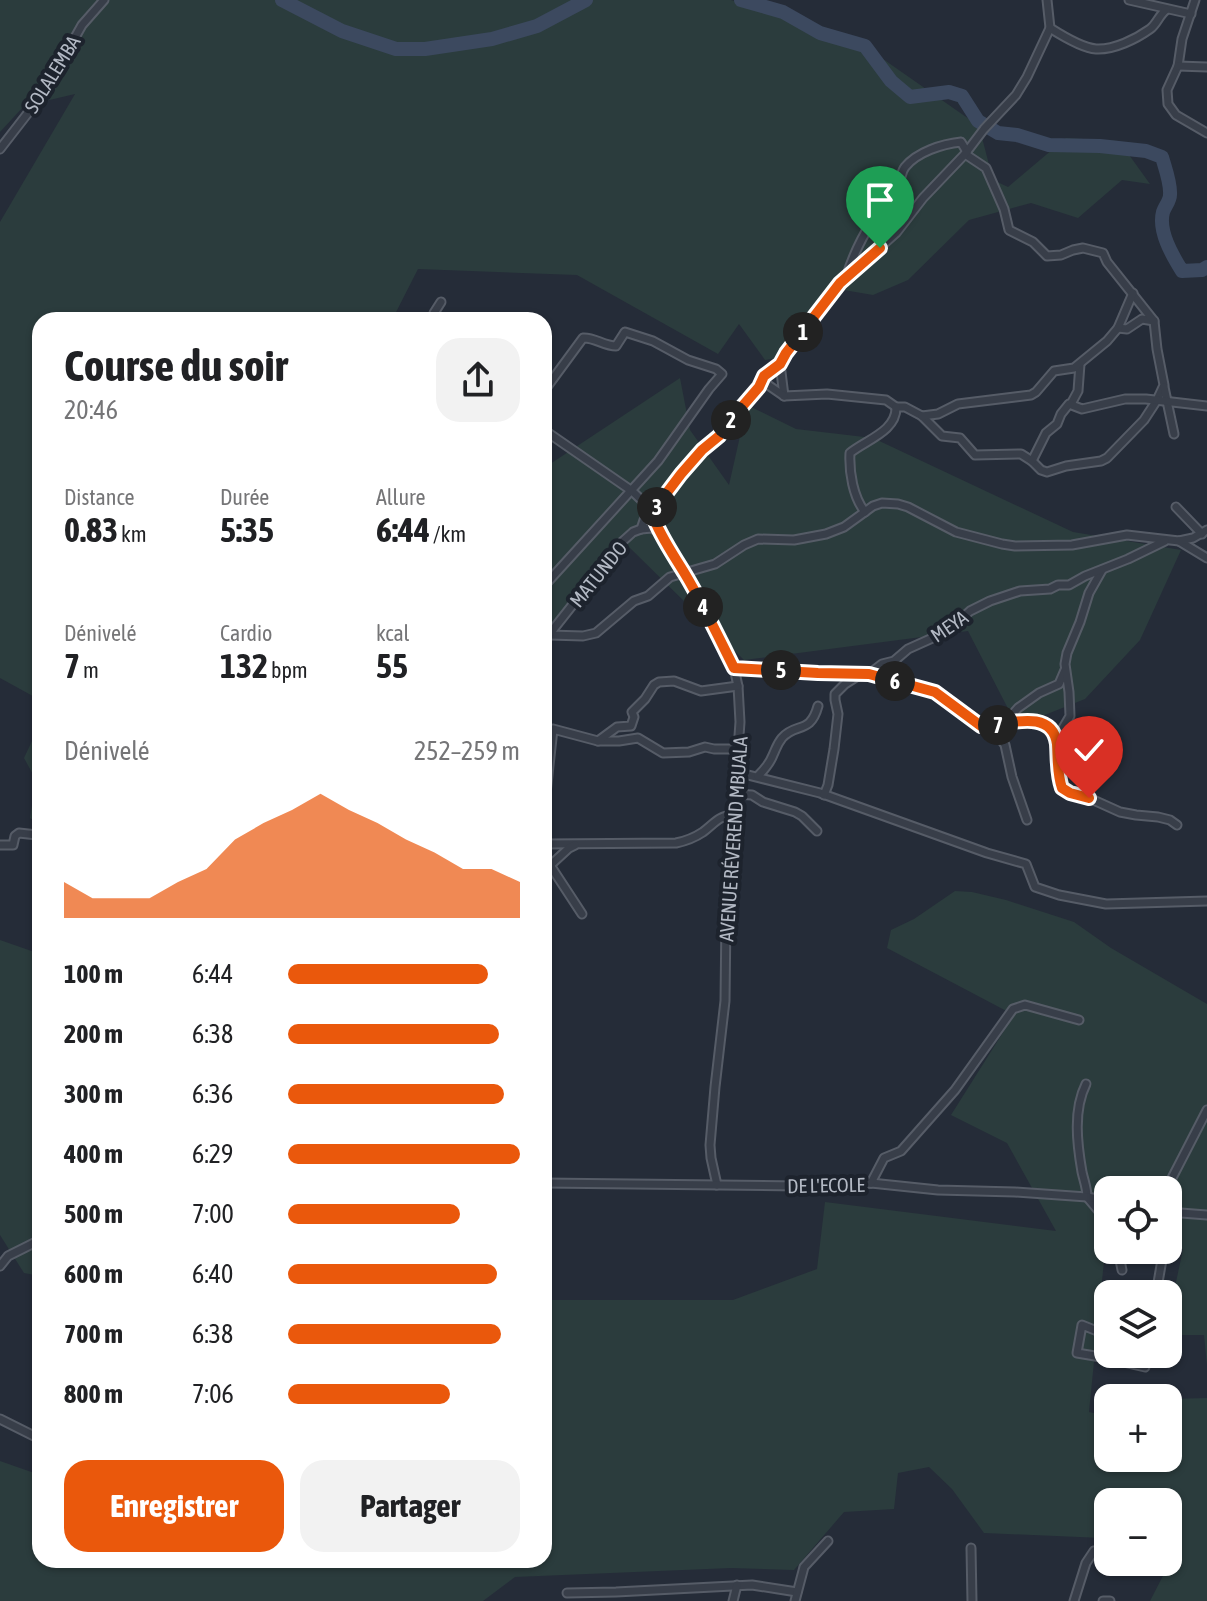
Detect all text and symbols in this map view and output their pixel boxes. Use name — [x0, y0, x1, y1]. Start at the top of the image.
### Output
street label: SOLALEMBA — [19, 31, 85, 117]
pin — [846, 166, 914, 248]
icon: arrive — [858, 178, 902, 222]
pin: 1 — [783, 312, 823, 352]
text: 1 — [798, 319, 808, 345]
button: share — [436, 338, 520, 422]
text: Course du soir — [64, 340, 288, 390]
text: 20:46 — [64, 395, 118, 425]
pin: 2 — [711, 400, 751, 440]
text: 2 — [726, 407, 736, 433]
text: Distance — [64, 484, 135, 510]
text: Durée — [220, 484, 269, 510]
text: Allure — [376, 484, 426, 510]
pin: 3 — [637, 487, 677, 527]
text: 3 — [652, 494, 662, 520]
text: 0.83 — [64, 510, 118, 549]
text: 5:35 — [220, 510, 274, 549]
text: 6:44 — [376, 510, 430, 549]
text: km — [118, 521, 147, 547]
text: /km — [430, 521, 466, 547]
street label: MATUNDO — [565, 537, 631, 611]
pin: 4 — [683, 587, 723, 627]
text: 4 — [698, 594, 708, 620]
street label: MEYA — [926, 605, 972, 647]
text: Dénivelé — [64, 620, 136, 646]
text: Cardio — [220, 620, 272, 646]
text: kcal — [376, 620, 409, 646]
text: 7 — [64, 646, 80, 685]
text: 132 — [220, 646, 268, 685]
text: 55 — [376, 646, 408, 685]
pin: 5 — [761, 650, 801, 690]
text: m — [80, 657, 99, 683]
text: bpm — [268, 657, 308, 683]
text: 5 — [776, 657, 786, 683]
pin: 6 — [875, 661, 915, 701]
text: 6 — [890, 668, 900, 694]
pin: 7 — [978, 705, 1018, 745]
text: 7 — [993, 712, 1003, 738]
pin — [1055, 716, 1123, 798]
icon: check — [1067, 728, 1111, 772]
street label: AVENUE RÉVEREND MBUALA — [714, 735, 752, 942]
text: Dénivelé — [64, 736, 150, 766]
text: 252–259 m — [414, 736, 520, 766]
text: 100 m — [64, 959, 123, 989]
text: 6:44 — [192, 959, 233, 989]
text: 200 m — [64, 1019, 123, 1049]
text: 6:38 — [192, 1019, 233, 1049]
text: 300 m — [64, 1079, 123, 1109]
text: 6:36 — [192, 1079, 233, 1109]
text: 400 m — [64, 1139, 123, 1169]
text: 6:29 — [192, 1139, 233, 1169]
street label: DE L'ECOLE — [787, 1173, 865, 1197]
map controls — [1094, 1176, 1182, 1576]
button: locate — [1094, 1176, 1182, 1264]
text: 500 m — [64, 1199, 123, 1229]
text: 7:00 — [192, 1199, 234, 1229]
text: 600 m — [64, 1259, 123, 1289]
text: 6:40 — [192, 1259, 233, 1289]
button: layers — [1094, 1280, 1182, 1368]
text: 700 m — [64, 1319, 123, 1349]
text: 6:38 — [192, 1319, 233, 1349]
text: 800 m — [64, 1379, 123, 1409]
text: 7:06 — [192, 1379, 234, 1409]
button: + — [1094, 1384, 1182, 1472]
button: Enregistrer — [64, 1460, 284, 1552]
button: Partager — [300, 1460, 520, 1552]
button: − — [1094, 1488, 1182, 1576]

